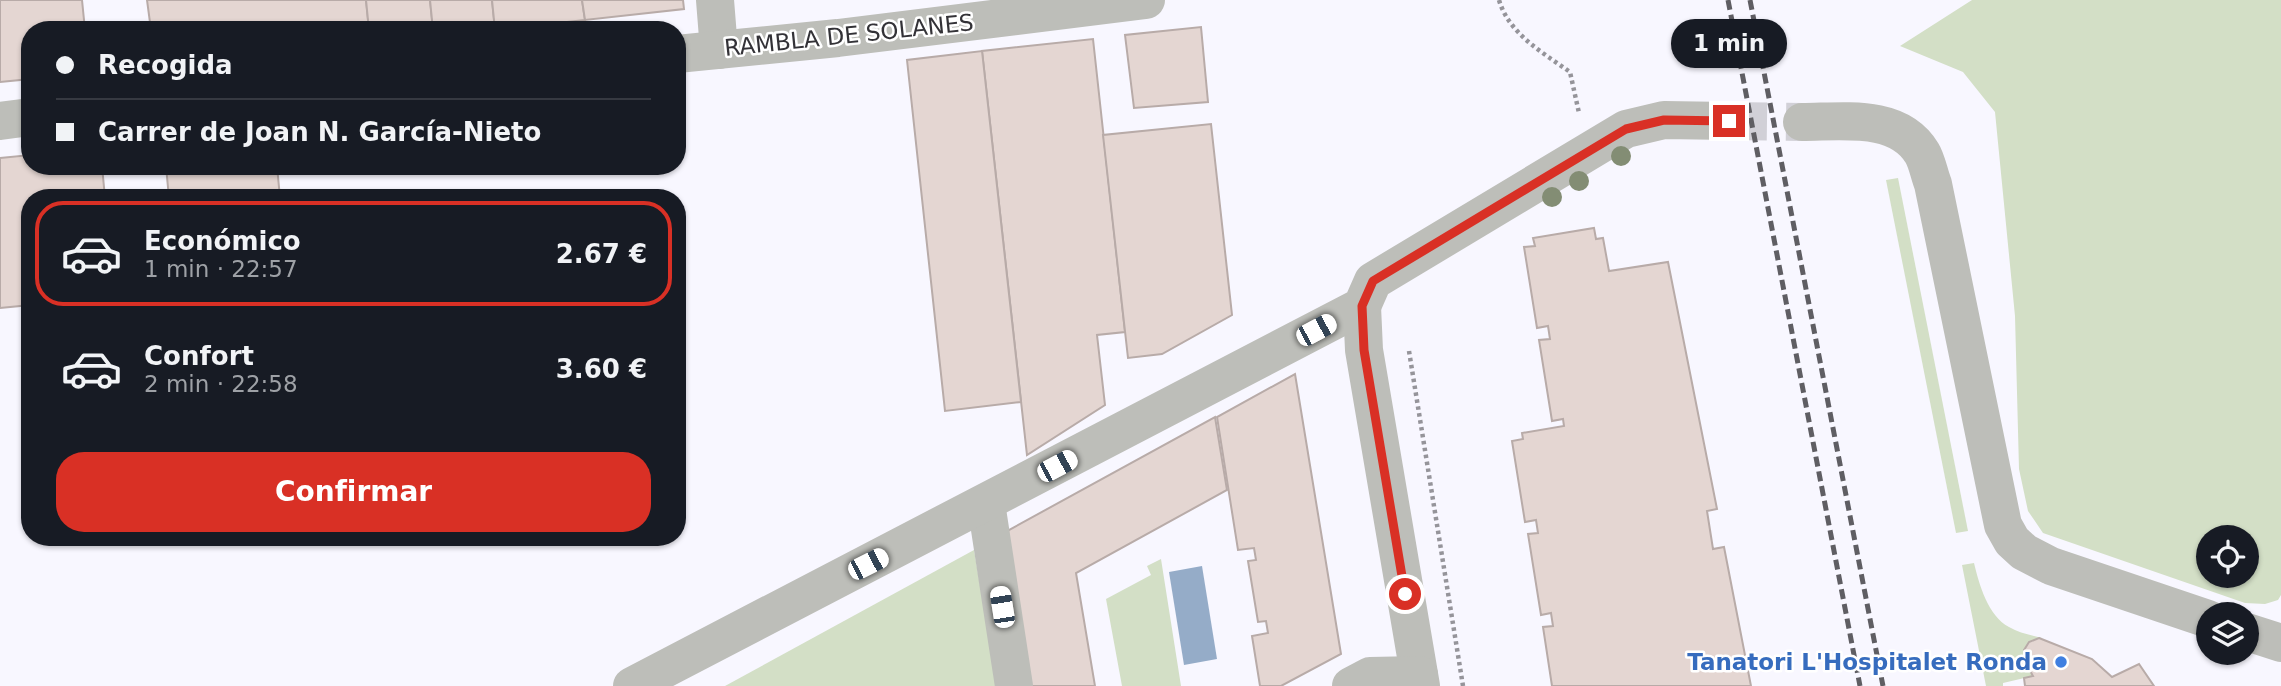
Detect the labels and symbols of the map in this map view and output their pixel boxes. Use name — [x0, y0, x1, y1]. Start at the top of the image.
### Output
street label: RAMBLA DE SOLANES — [723, 9, 975, 61]
callout: 1 min — [1671, 19, 1787, 68]
route end — [1713, 105, 1745, 137]
car — [1293, 311, 1340, 349]
car — [1034, 447, 1081, 485]
car — [845, 545, 892, 583]
route start — [1389, 578, 1421, 610]
car — [989, 585, 1016, 629]
place label: Tanatori L'Hospitalet Ronda — [1687, 649, 2047, 675]
marker: Tanatori L'Hospitalet Ronda — [2053, 654, 2069, 670]

